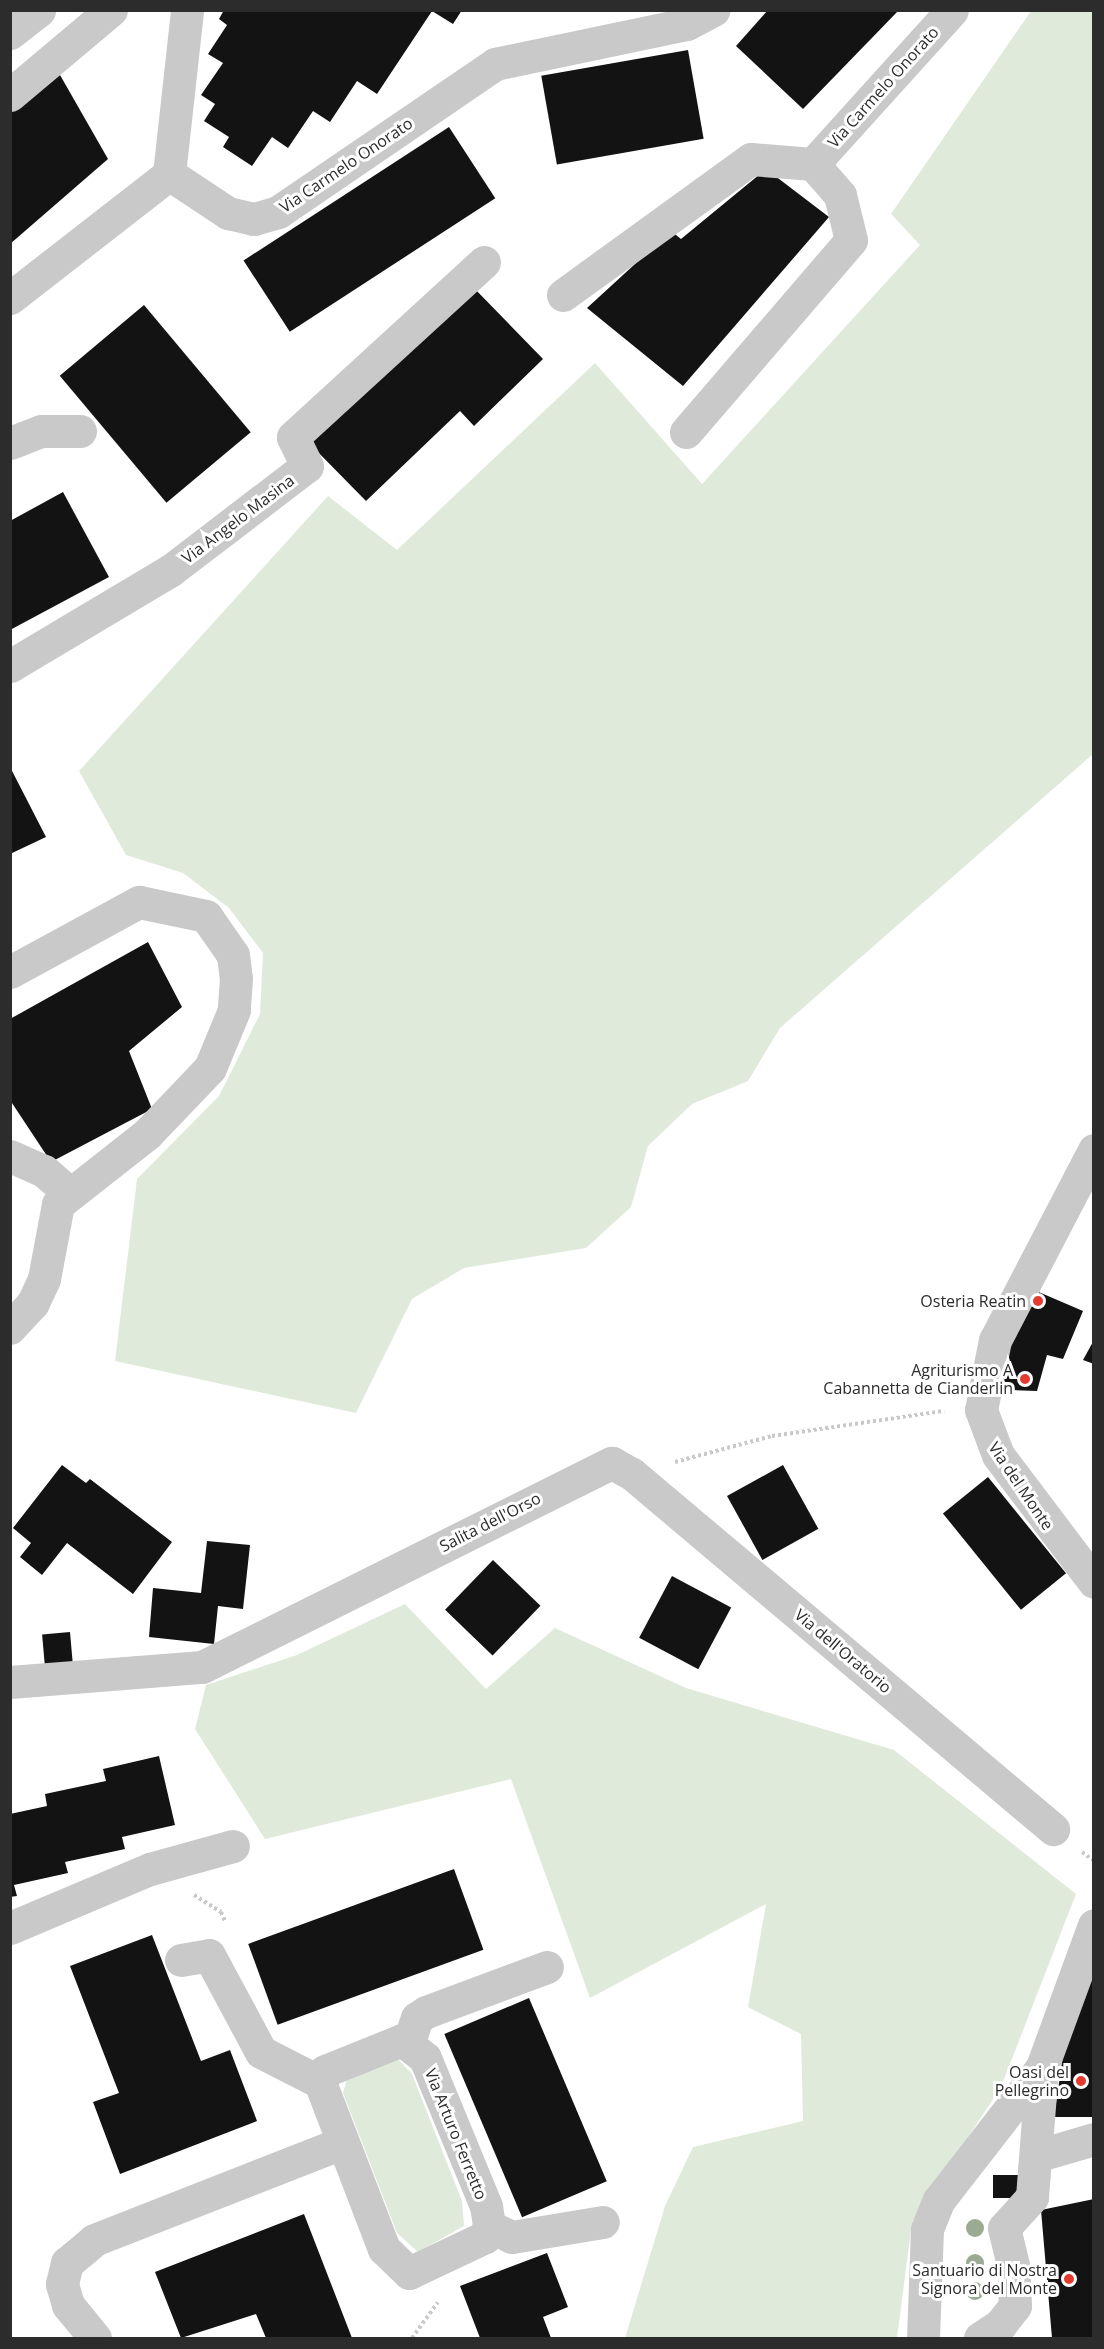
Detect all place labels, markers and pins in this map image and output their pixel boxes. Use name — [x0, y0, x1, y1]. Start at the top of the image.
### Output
place label: Osteria Reatin — [920, 1291, 1026, 1311]
marker: Osteria Reatin — [1031, 1294, 1045, 1308]
place label: Agriturismo A Cabannetta de Cianderlin — [823, 1360, 1013, 1398]
marker: Agriturismo A Cabannetta de Cianderlin — [1018, 1372, 1032, 1386]
place label: Oasi del Pellegrino — [995, 2062, 1069, 2100]
marker: Oasi del Pellegrino — [1074, 2074, 1088, 2088]
place label: Santuario di Nostra Signora del Monte — [912, 2260, 1057, 2298]
marker: Santuario di Nostra Signora del Monte — [1062, 2272, 1076, 2286]

